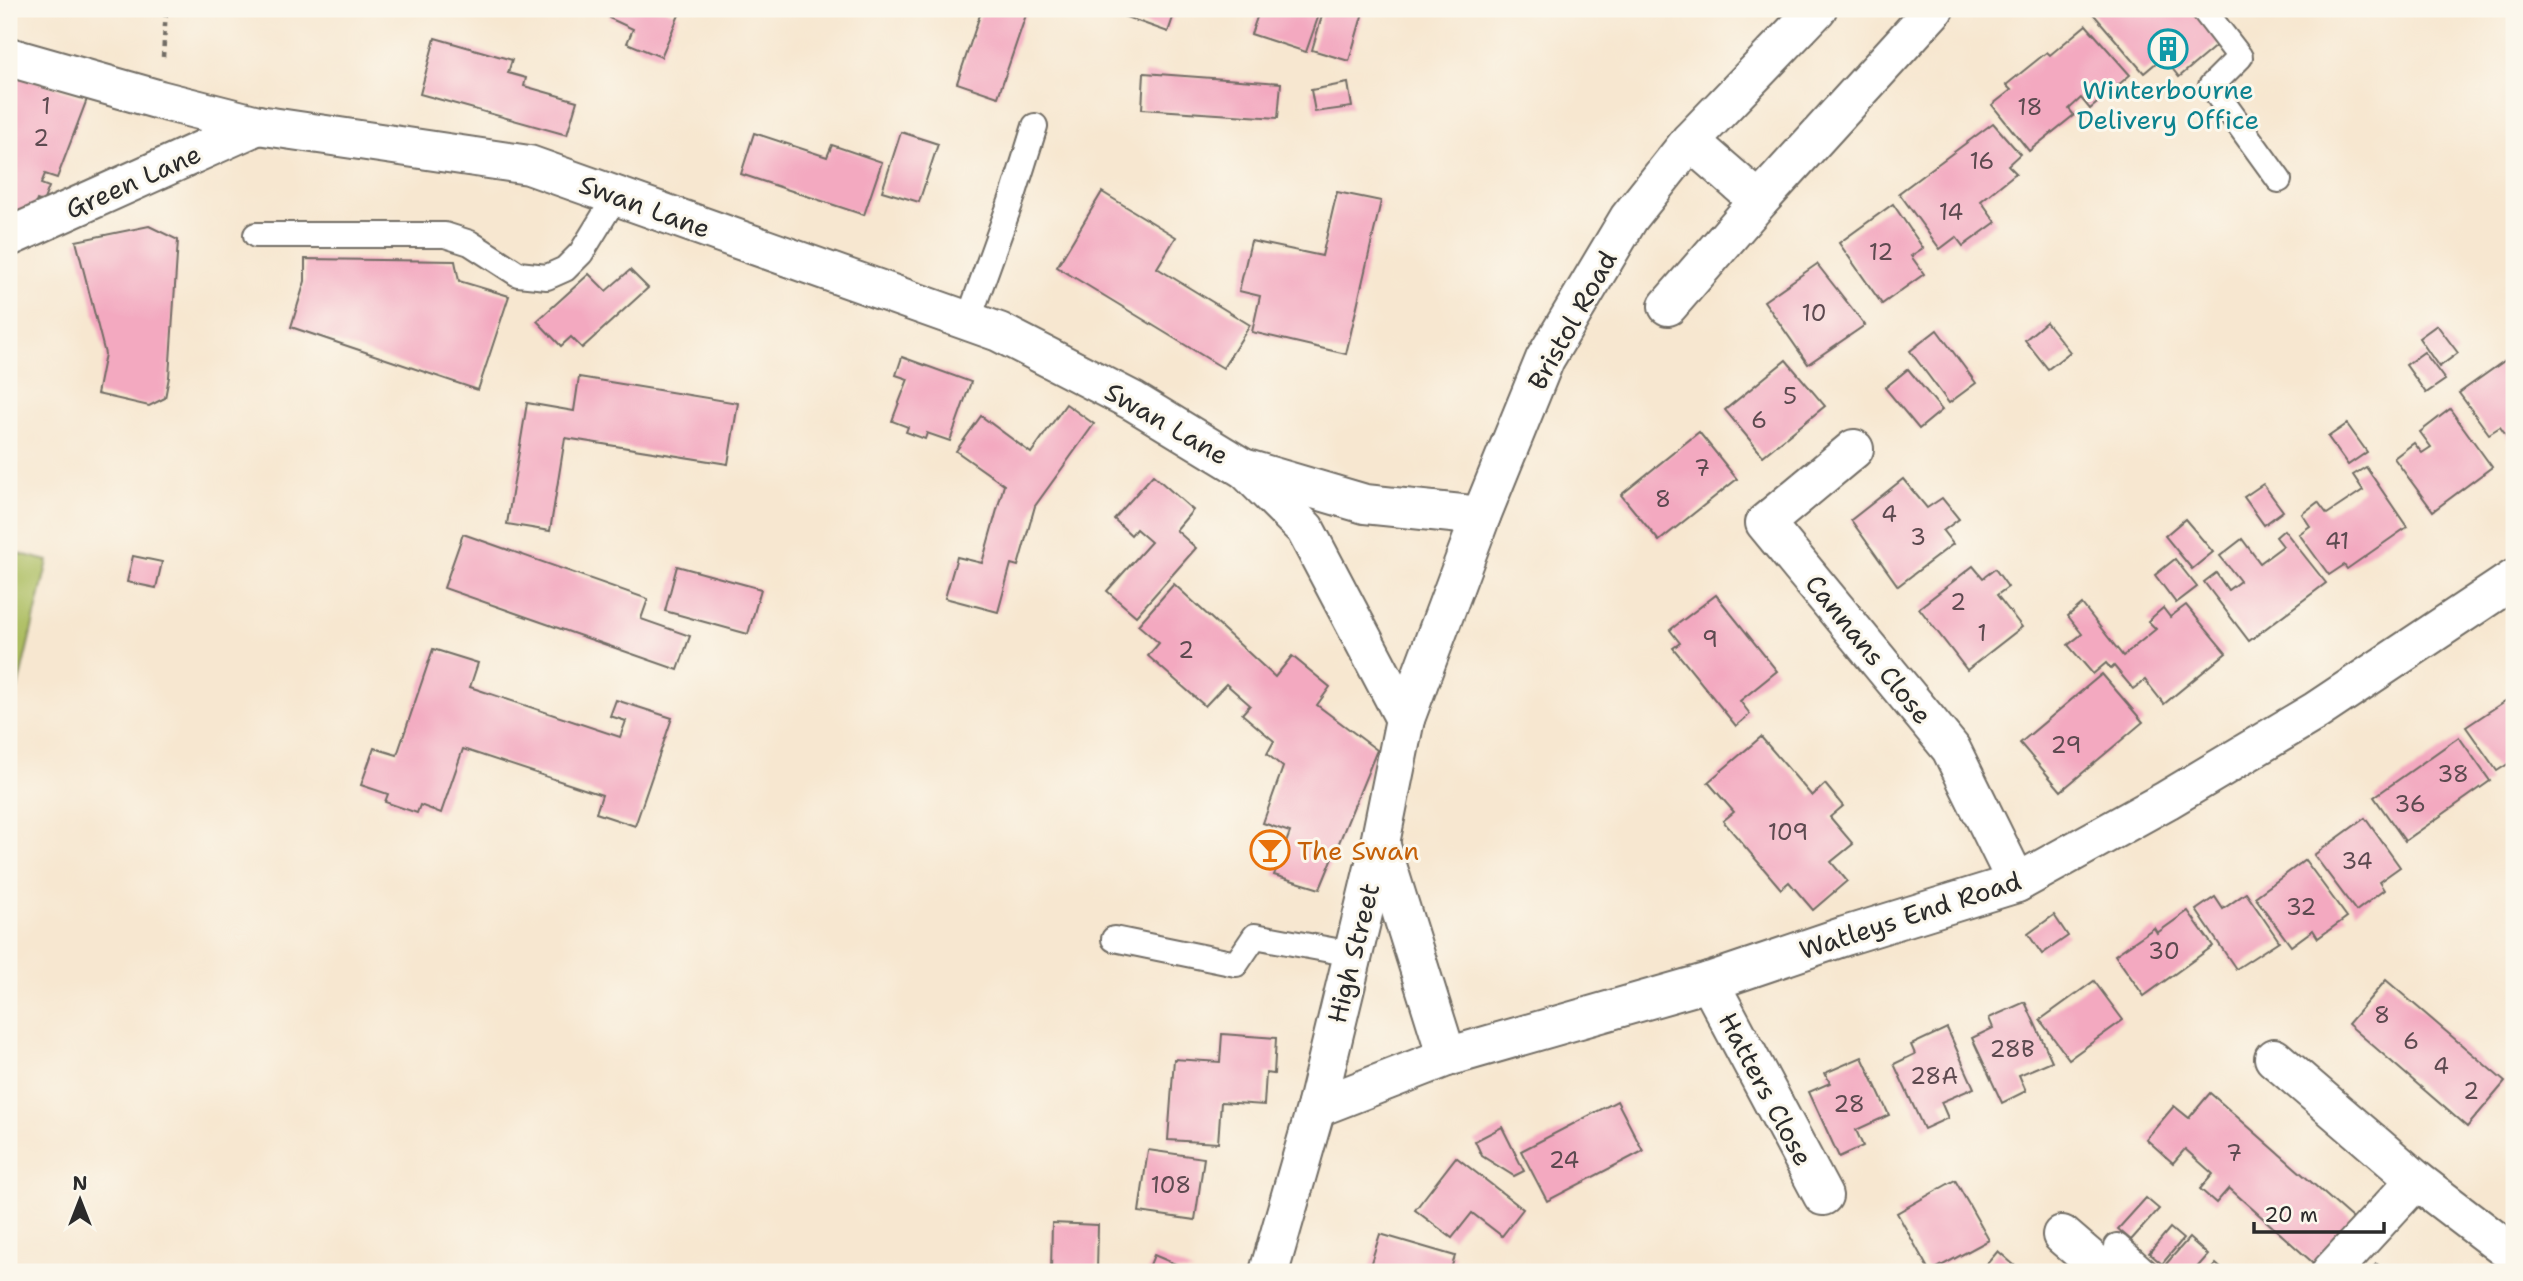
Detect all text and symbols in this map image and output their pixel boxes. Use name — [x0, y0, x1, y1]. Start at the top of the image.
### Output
building icon: Winterbourne Delivery Office — [2147, 28, 2189, 70]
place label: Winterbourne Delivery Office — [2077, 72, 2259, 137]
house number: 1 — [41, 91, 51, 121]
house number: 18 — [2017, 92, 2043, 122]
house number: 2 — [33, 123, 49, 153]
street label: Green Lane — [60, 136, 206, 226]
house number: 16 — [1970, 146, 1994, 176]
street label: Swan Lane — [575, 166, 715, 246]
house number: 14 — [1939, 197, 1963, 227]
house number: 12 — [1869, 237, 1893, 267]
street label: Bristol Road — [1519, 244, 1625, 396]
house number: 10 — [1801, 298, 1827, 328]
street label: Swan Lane — [1099, 374, 1235, 472]
house number: 5 — [1783, 381, 1797, 411]
house number: 6 — [1751, 405, 1767, 435]
house number: 7 — [1694, 453, 1710, 483]
house number: 8 — [1655, 484, 1671, 514]
house number: 4 — [1881, 499, 1897, 529]
house number: 3 — [1910, 522, 1926, 552]
house number: 41 — [2325, 526, 2349, 556]
street label: Cannans Close — [1798, 567, 1940, 731]
house number: 2 — [1950, 587, 1966, 617]
house number: 1 — [1977, 618, 1987, 648]
house number: 9 — [1702, 624, 1718, 654]
house number: 2 — [1178, 635, 1194, 665]
house number: 29 — [2051, 730, 2081, 760]
house number: 38 — [2437, 759, 2469, 789]
house number: 36 — [2394, 789, 2426, 819]
house number: 109 — [1768, 817, 1808, 847]
bar icon: The Swan — [1249, 829, 1291, 871]
place label: The Swan — [1297, 833, 1419, 868]
house number: 34 — [2341, 846, 2373, 876]
street label: Watleys End Road — [1795, 863, 2025, 967]
street label: High Street — [1319, 879, 1387, 1027]
house number: 32 — [2286, 892, 2316, 922]
house number: 30 — [2148, 936, 2180, 966]
house number: 8 — [2374, 1000, 2390, 1030]
street label: Hatters Close — [1711, 1006, 1821, 1172]
house number: 6 — [2403, 1026, 2419, 1056]
house number: 28B — [1989, 1034, 2035, 1064]
house number: 4 — [2433, 1051, 2449, 1081]
house number: 28A — [1910, 1061, 1958, 1091]
house number: 2 — [2463, 1076, 2479, 1106]
house number: 28 — [1833, 1089, 1865, 1119]
house number: 7 — [2226, 1138, 2242, 1168]
house number: 24 — [1549, 1145, 1579, 1175]
north arrow — [46, 1166, 116, 1236]
house number: 108 — [1151, 1170, 1191, 1200]
text: N — [72, 1171, 88, 1196]
scale bar — [2254, 1190, 2383, 1234]
text: 20 m — [2264, 1201, 2318, 1229]

